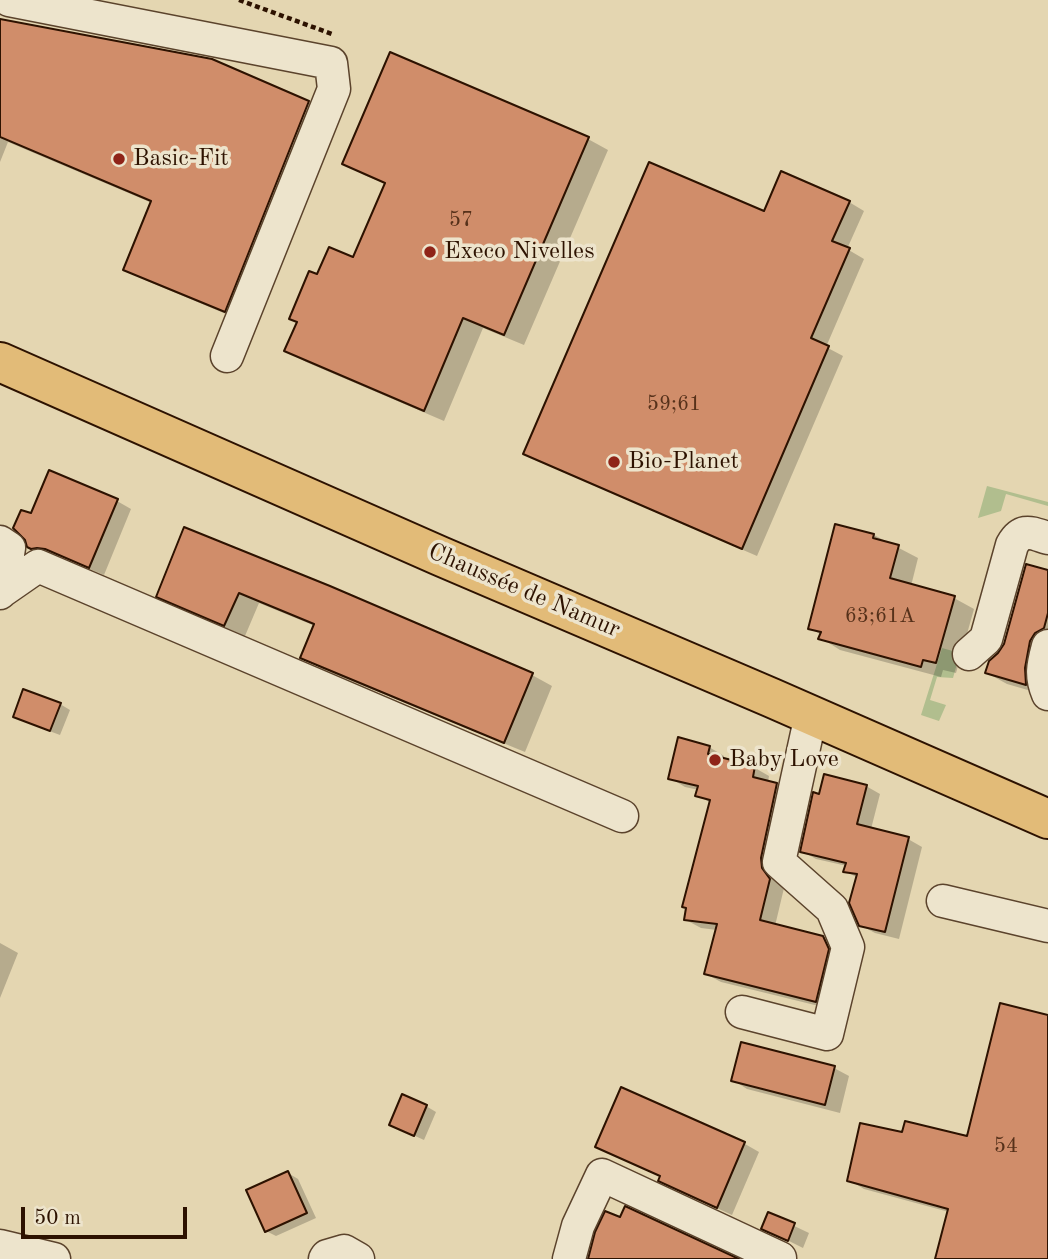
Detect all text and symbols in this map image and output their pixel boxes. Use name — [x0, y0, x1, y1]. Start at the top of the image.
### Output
place label: Basic-Fit — [133, 145, 229, 173]
marker: Basic-Fit — [111, 151, 127, 167]
house number: 57 — [449, 207, 473, 233]
place label: Execo Nivelles — [444, 238, 595, 266]
marker: Execo Nivelles — [422, 244, 438, 260]
house number: 59;61 — [647, 391, 701, 417]
place label: Bio-Planet — [628, 448, 739, 476]
marker: Bio-Planet — [606, 454, 622, 470]
street label: Chaussée de Namur — [424, 538, 624, 644]
house number: 63;61A — [845, 603, 915, 629]
place label: Baby Love — [729, 746, 839, 774]
marker: Baby Love — [707, 752, 723, 768]
house number: 54 — [994, 1133, 1018, 1159]
scale bar — [24, 1192, 191, 1236]
text: 50 m — [34, 1208, 81, 1229]

